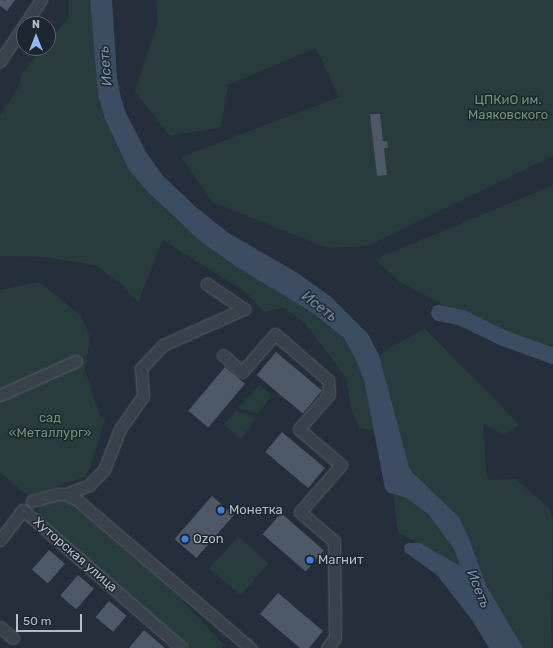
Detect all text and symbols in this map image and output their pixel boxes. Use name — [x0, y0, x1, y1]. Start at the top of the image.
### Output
north arrow — [16, 16, 56, 56]
text: N — [32, 18, 40, 31]
water label: Исеть — [96, 45, 116, 87]
park label: ЦПКиО им. Маяковского — [468, 93, 548, 124]
water label: Исеть — [298, 288, 340, 326]
park label: сад «Металлург» — [9, 411, 91, 442]
place label: Монетка — [229, 502, 283, 518]
marker: Монетка — [216, 505, 226, 515]
street label: Хуторская улица — [30, 514, 120, 596]
place label: Ozon — [193, 531, 224, 547]
marker: Ozon — [180, 534, 190, 544]
place label: Магнит — [318, 552, 364, 568]
marker: Магнит — [305, 555, 315, 565]
water label: Исеть — [463, 567, 493, 611]
scale bar — [18, 606, 84, 632]
text: 50 m — [23, 614, 51, 628]

